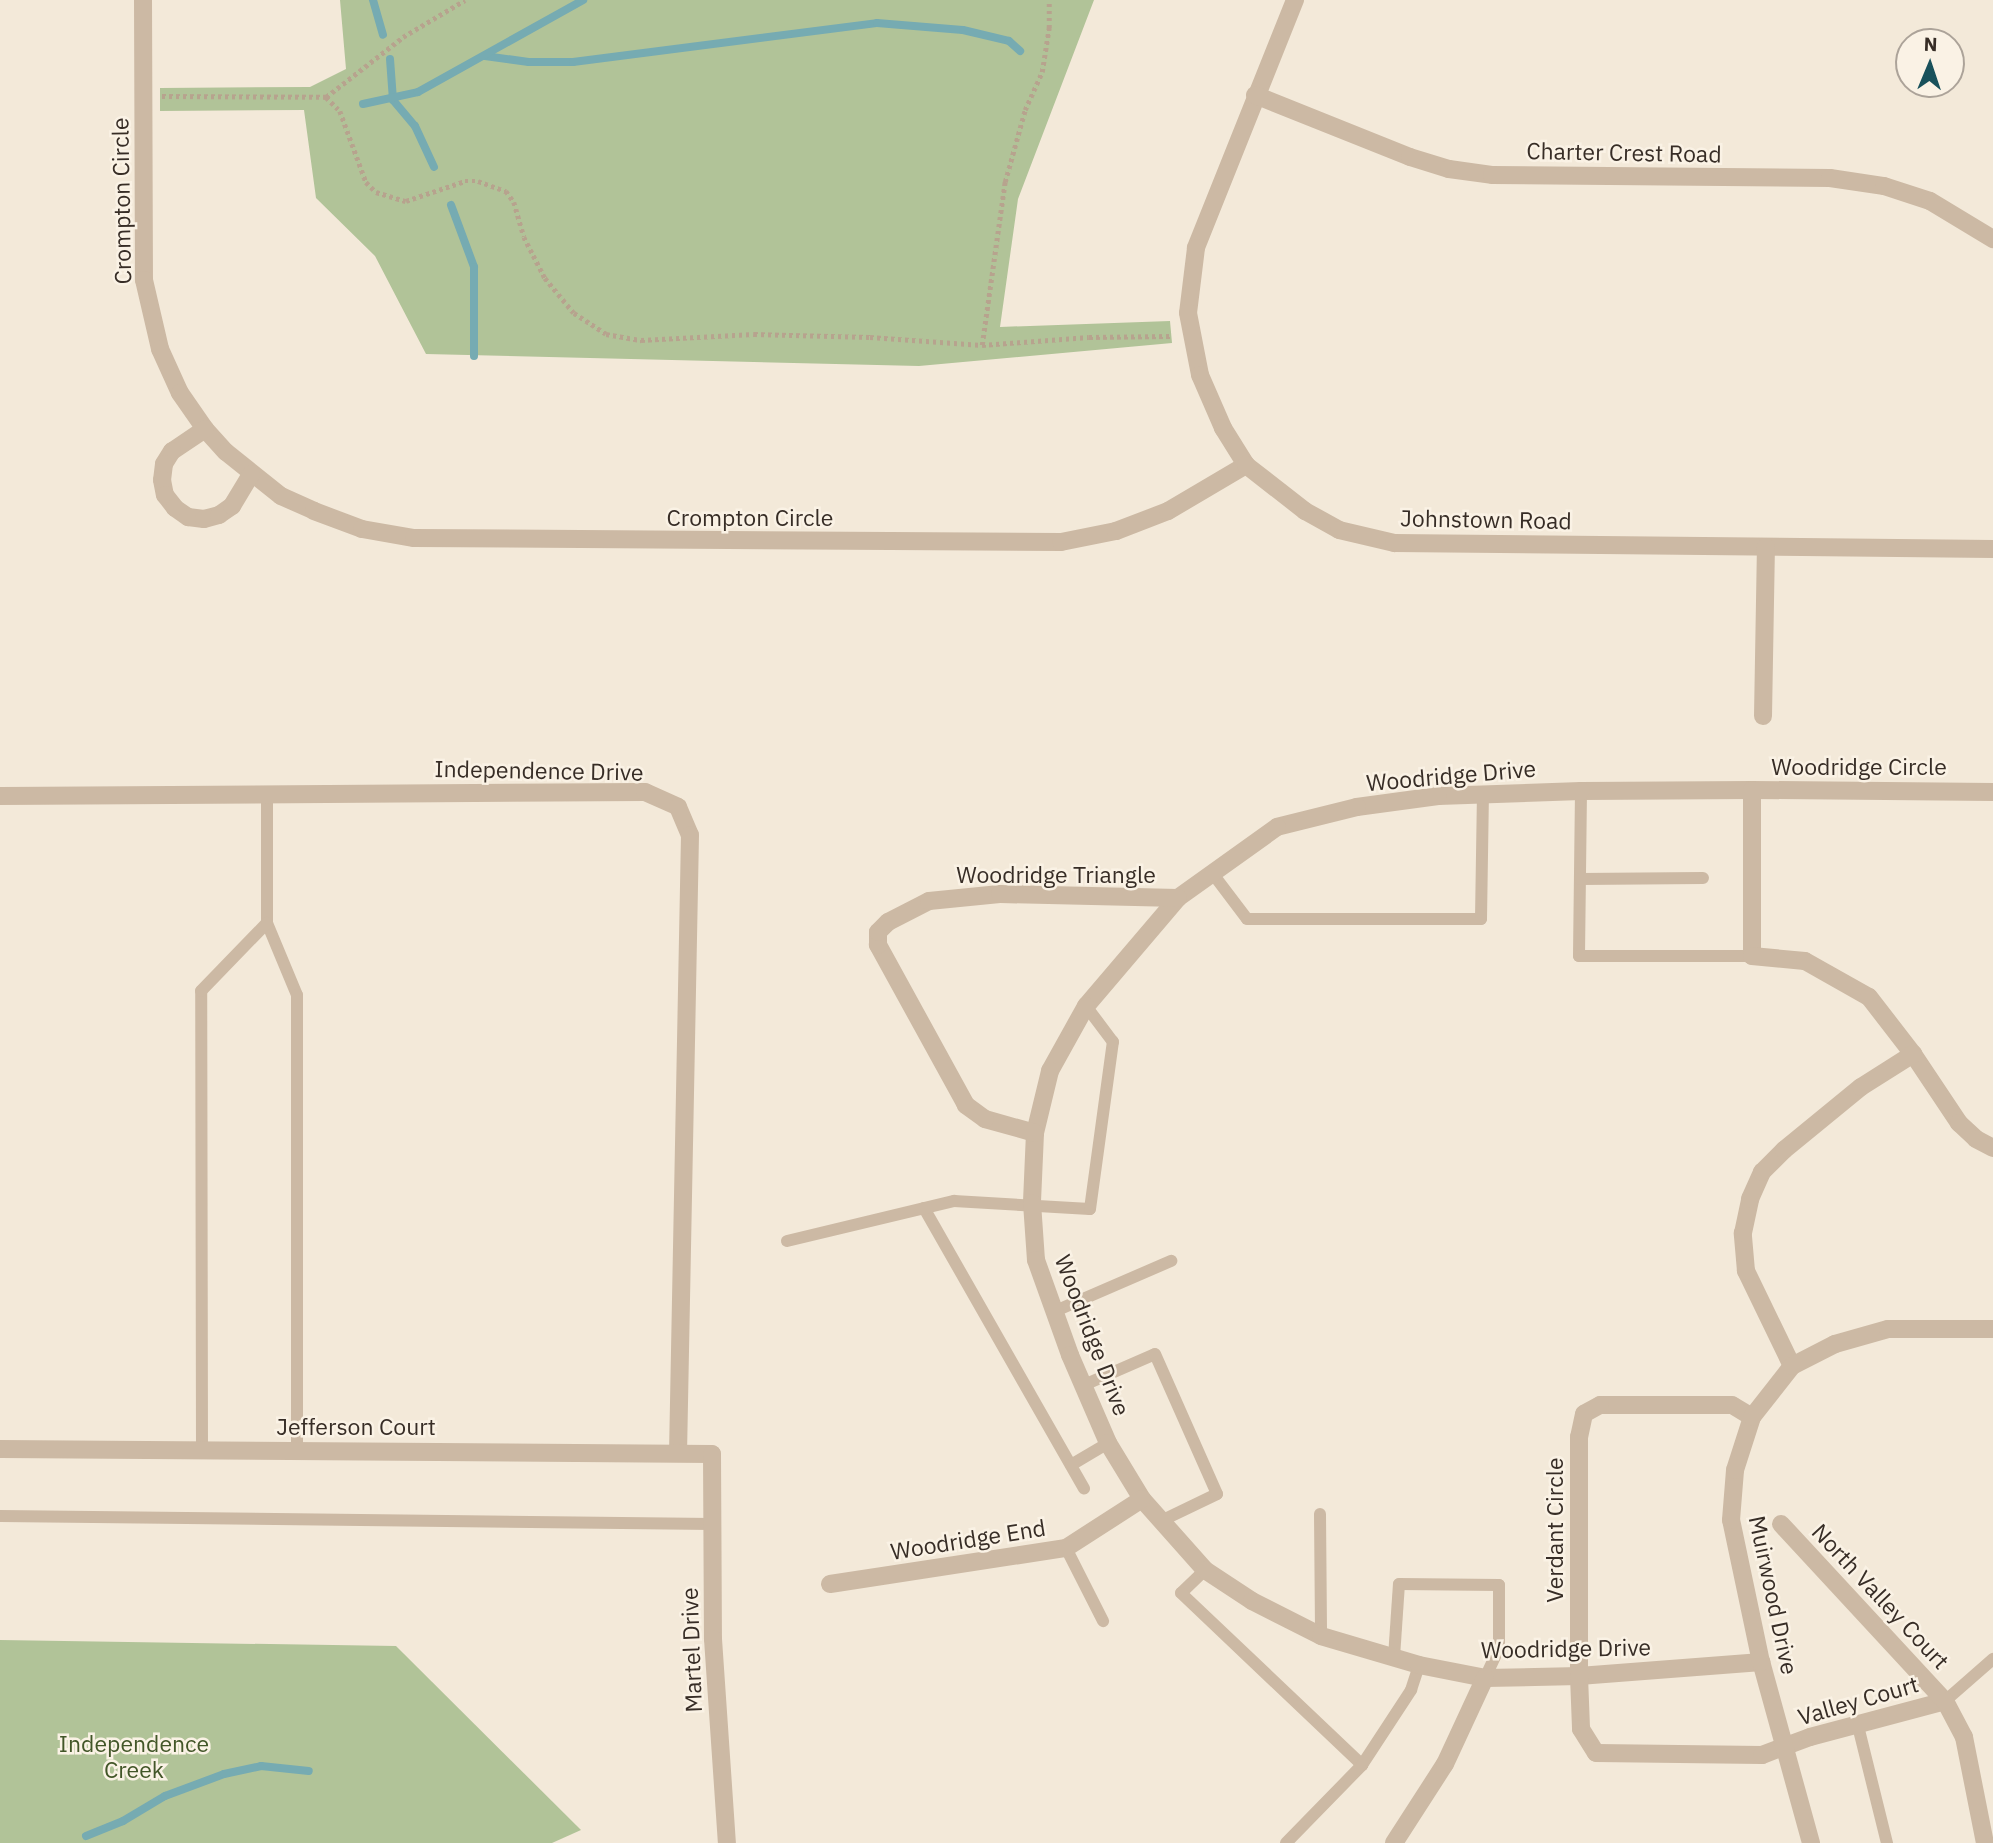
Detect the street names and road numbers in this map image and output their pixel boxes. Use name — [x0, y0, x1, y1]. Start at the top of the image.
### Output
street label: Crompton Circle — [106, 117, 136, 285]
street label: Charter Crest Road — [1526, 136, 1722, 168]
street label: Crompton Circle — [667, 503, 833, 531]
street label: Johnstown Road — [1400, 504, 1572, 534]
street label: Woodridge Circle — [1771, 752, 1947, 780]
street label: Independence Drive — [434, 754, 644, 786]
street label: Woodridge Drive — [1365, 754, 1537, 796]
street label: Woodridge Triangle — [956, 860, 1156, 888]
street label: Woodridge Drive — [1050, 1251, 1136, 1419]
street label: Jefferson Court — [276, 1412, 436, 1440]
street label: Verdant Circle — [1540, 1457, 1568, 1603]
street label: Woodridge End — [888, 1513, 1048, 1565]
street label: Muirwood Drive — [1744, 1513, 1804, 1677]
street label: North Valley Court — [1807, 1518, 1955, 1674]
street label: Martel Drive — [675, 1587, 707, 1713]
street label: Woodridge Drive — [1481, 1633, 1651, 1663]
street label: Valley Court — [1794, 1670, 1922, 1730]

